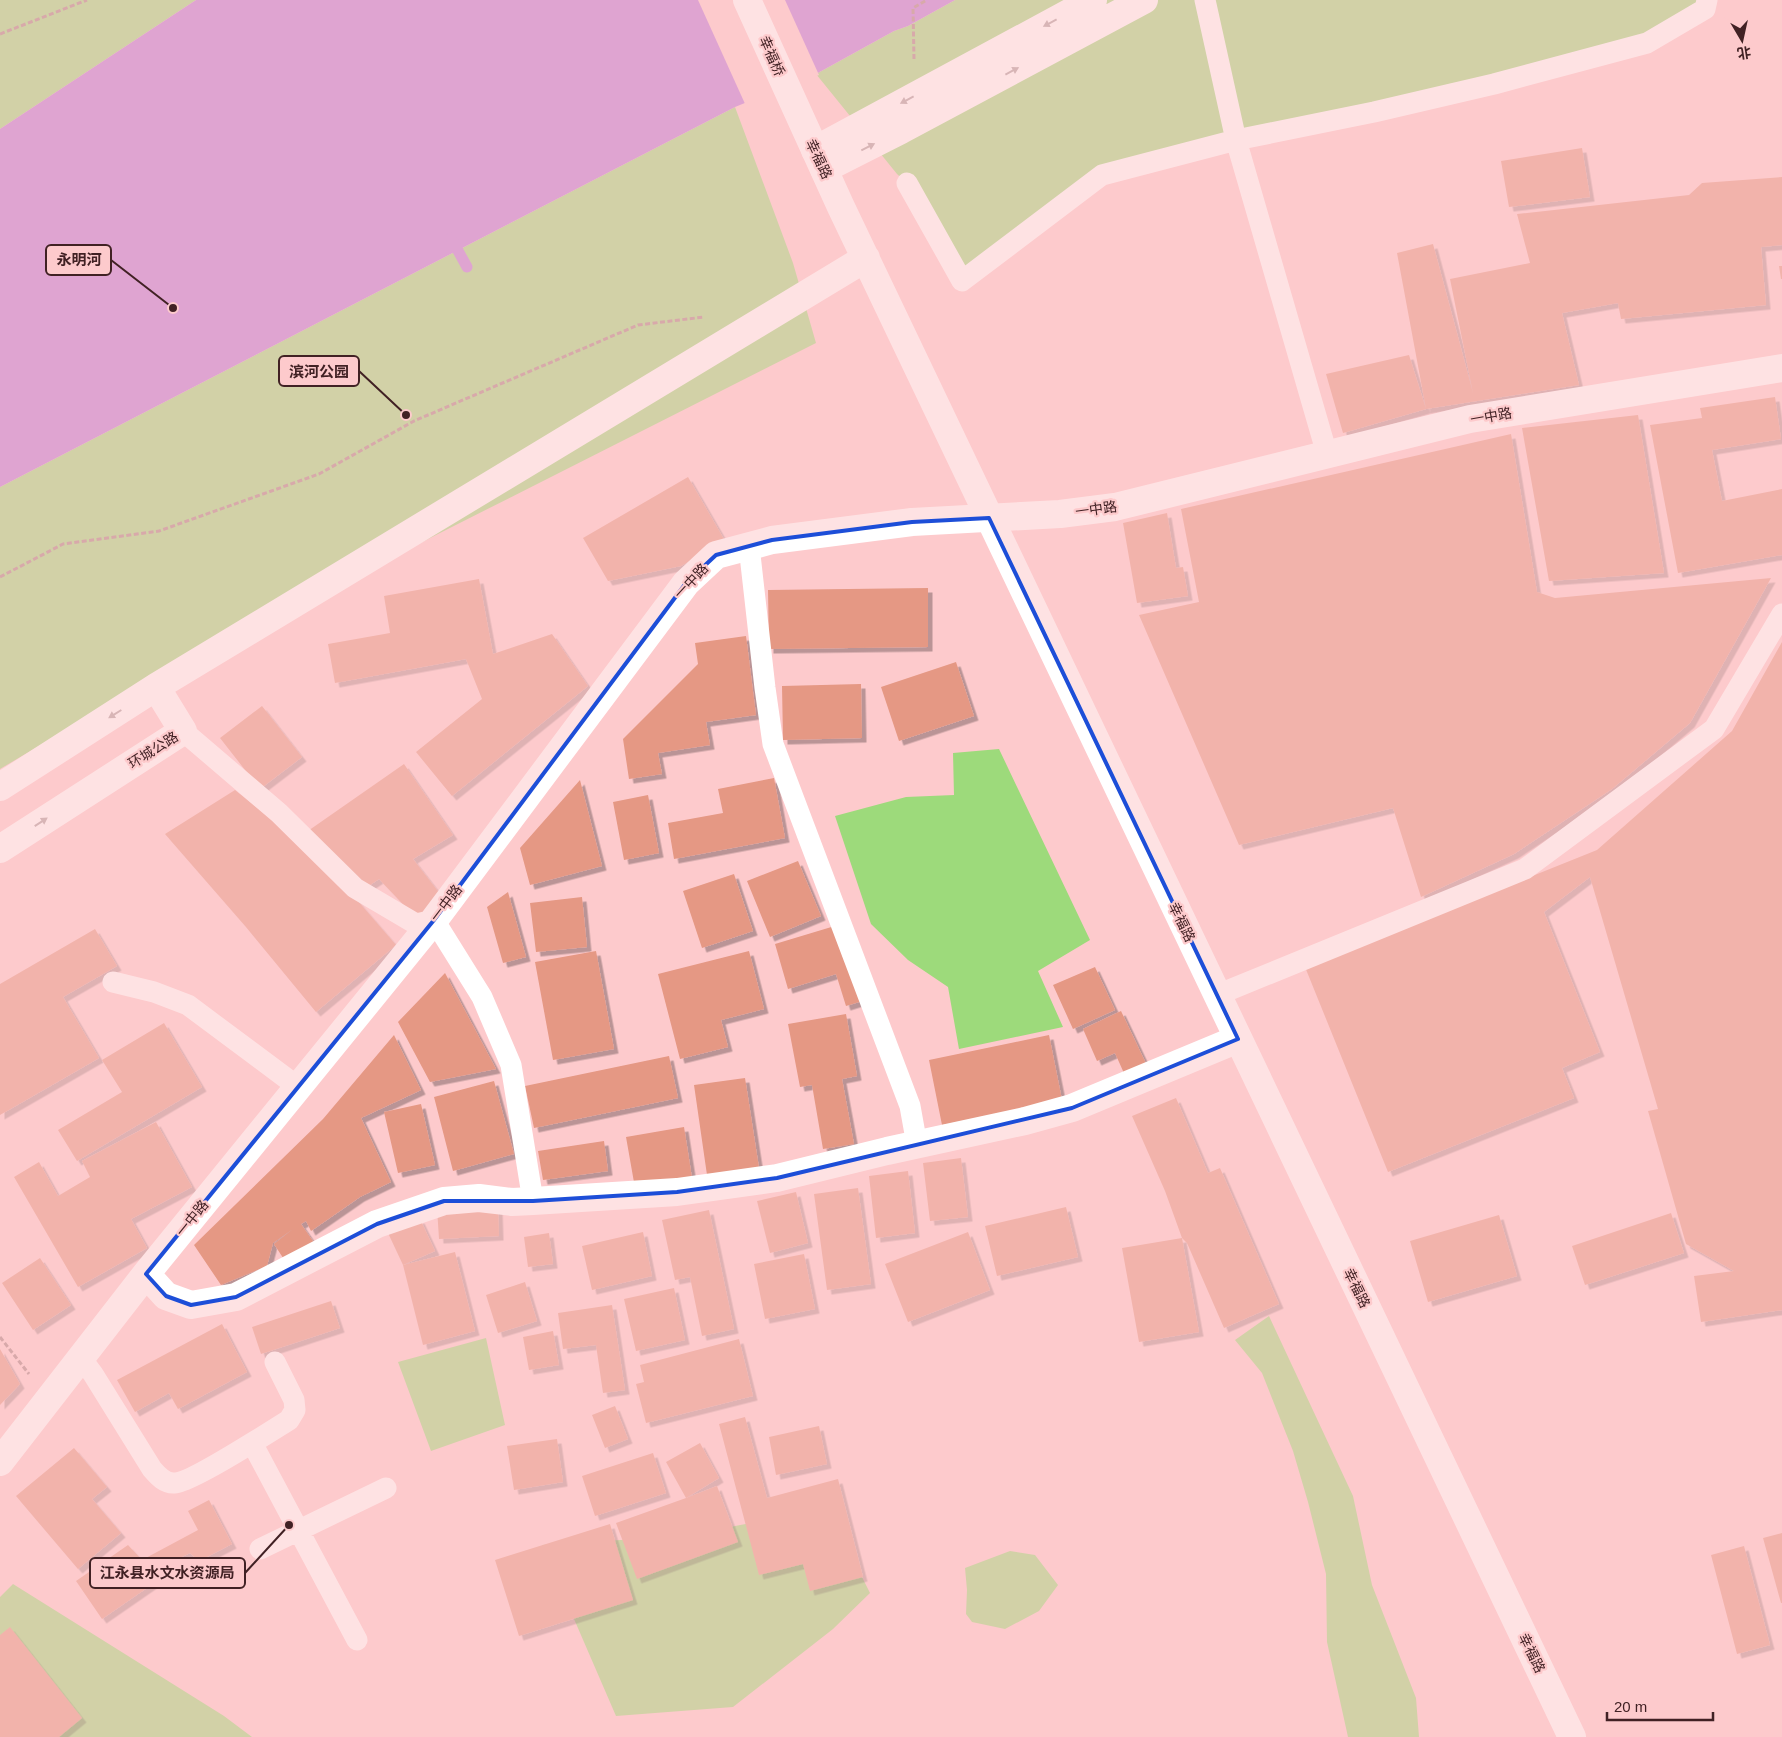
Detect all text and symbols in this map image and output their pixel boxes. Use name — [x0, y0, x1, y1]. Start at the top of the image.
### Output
north arrow — [1717, 15, 1767, 65]
one-way arrow — [1043, 19, 1058, 27]
street label: 幸福桥 — [756, 34, 788, 78]
text: 北 — [1736, 44, 1752, 62]
one-way arrow — [1004, 67, 1019, 75]
one-way arrow — [900, 96, 915, 104]
street label: 幸福路 — [803, 137, 835, 181]
one-way arrow — [861, 143, 875, 151]
callout: 永明河 — [46, 245, 111, 275]
text: 永明河 — [56, 251, 102, 268]
callout: 滨河公园 — [279, 356, 359, 386]
text: 滨河公园 — [289, 363, 349, 380]
street label: 一中路 — [1469, 404, 1513, 428]
street label: 一中路 — [1074, 498, 1118, 520]
street label: 一中路 — [671, 560, 711, 602]
one-way arrow — [108, 709, 122, 718]
street label: 环城公路 — [125, 728, 181, 772]
one-way arrow — [34, 818, 48, 827]
street label: 一中路 — [427, 881, 465, 925]
street label: 幸福路 — [1166, 900, 1198, 944]
street label: 一中路 — [173, 1197, 211, 1239]
street label: 幸福路 — [1341, 1266, 1373, 1310]
callout: 江永县水文水资源局 — [90, 1558, 245, 1588]
text: 江永县水文水资源局 — [99, 1564, 235, 1581]
street label: 幸福路 — [1516, 1631, 1548, 1675]
scale bar — [1607, 1690, 1713, 1722]
text: 20 m — [1614, 1698, 1647, 1715]

